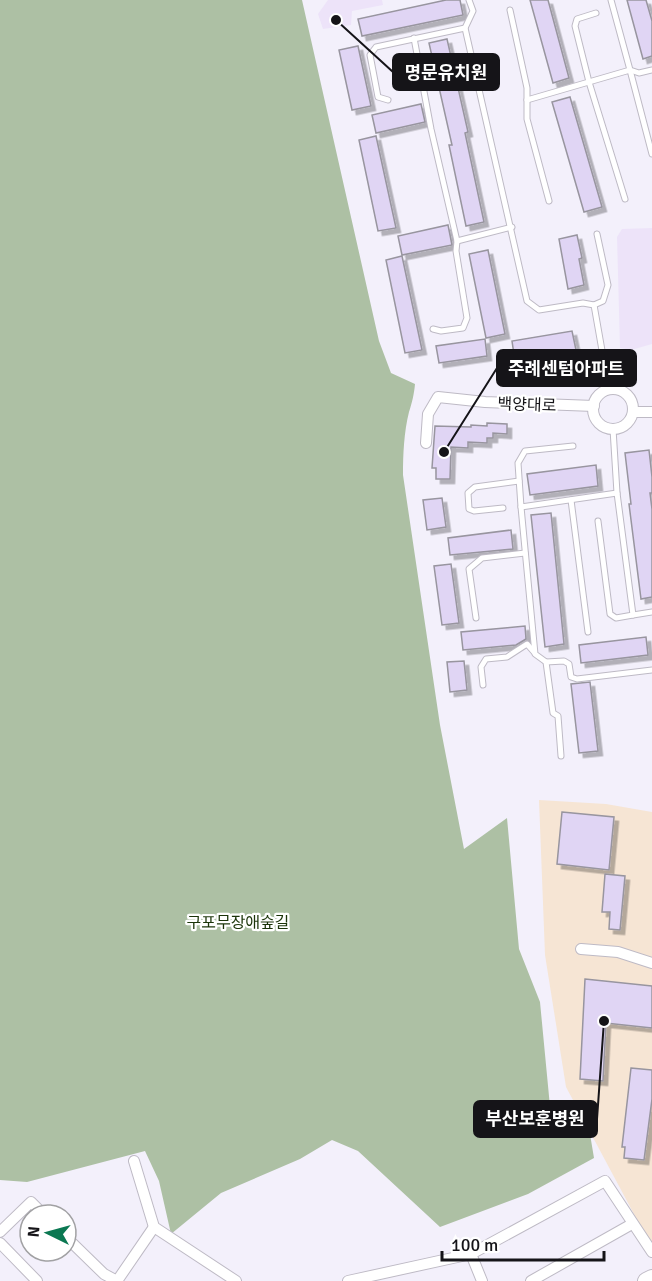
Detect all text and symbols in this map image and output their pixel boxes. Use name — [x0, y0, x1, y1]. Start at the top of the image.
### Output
callout: 명문유치원 — [393, 54, 499, 90]
text: 명문유치원 — [405, 62, 487, 84]
callout: 주례센텀아파트 — [497, 350, 636, 386]
text: 주례센텀아파트 — [508, 358, 624, 380]
street label: 백양대로 — [497, 394, 557, 416]
park label: 구포무장애숲길 — [186, 913, 290, 933]
callout: 부산보훈병원 — [474, 1101, 597, 1137]
text: 부산보훈병원 — [485, 1108, 585, 1130]
north arrow — [18, 1203, 78, 1263]
scale bar — [442, 1224, 604, 1262]
text: N — [24, 1225, 45, 1238]
text: 100 m — [451, 1234, 498, 1256]

